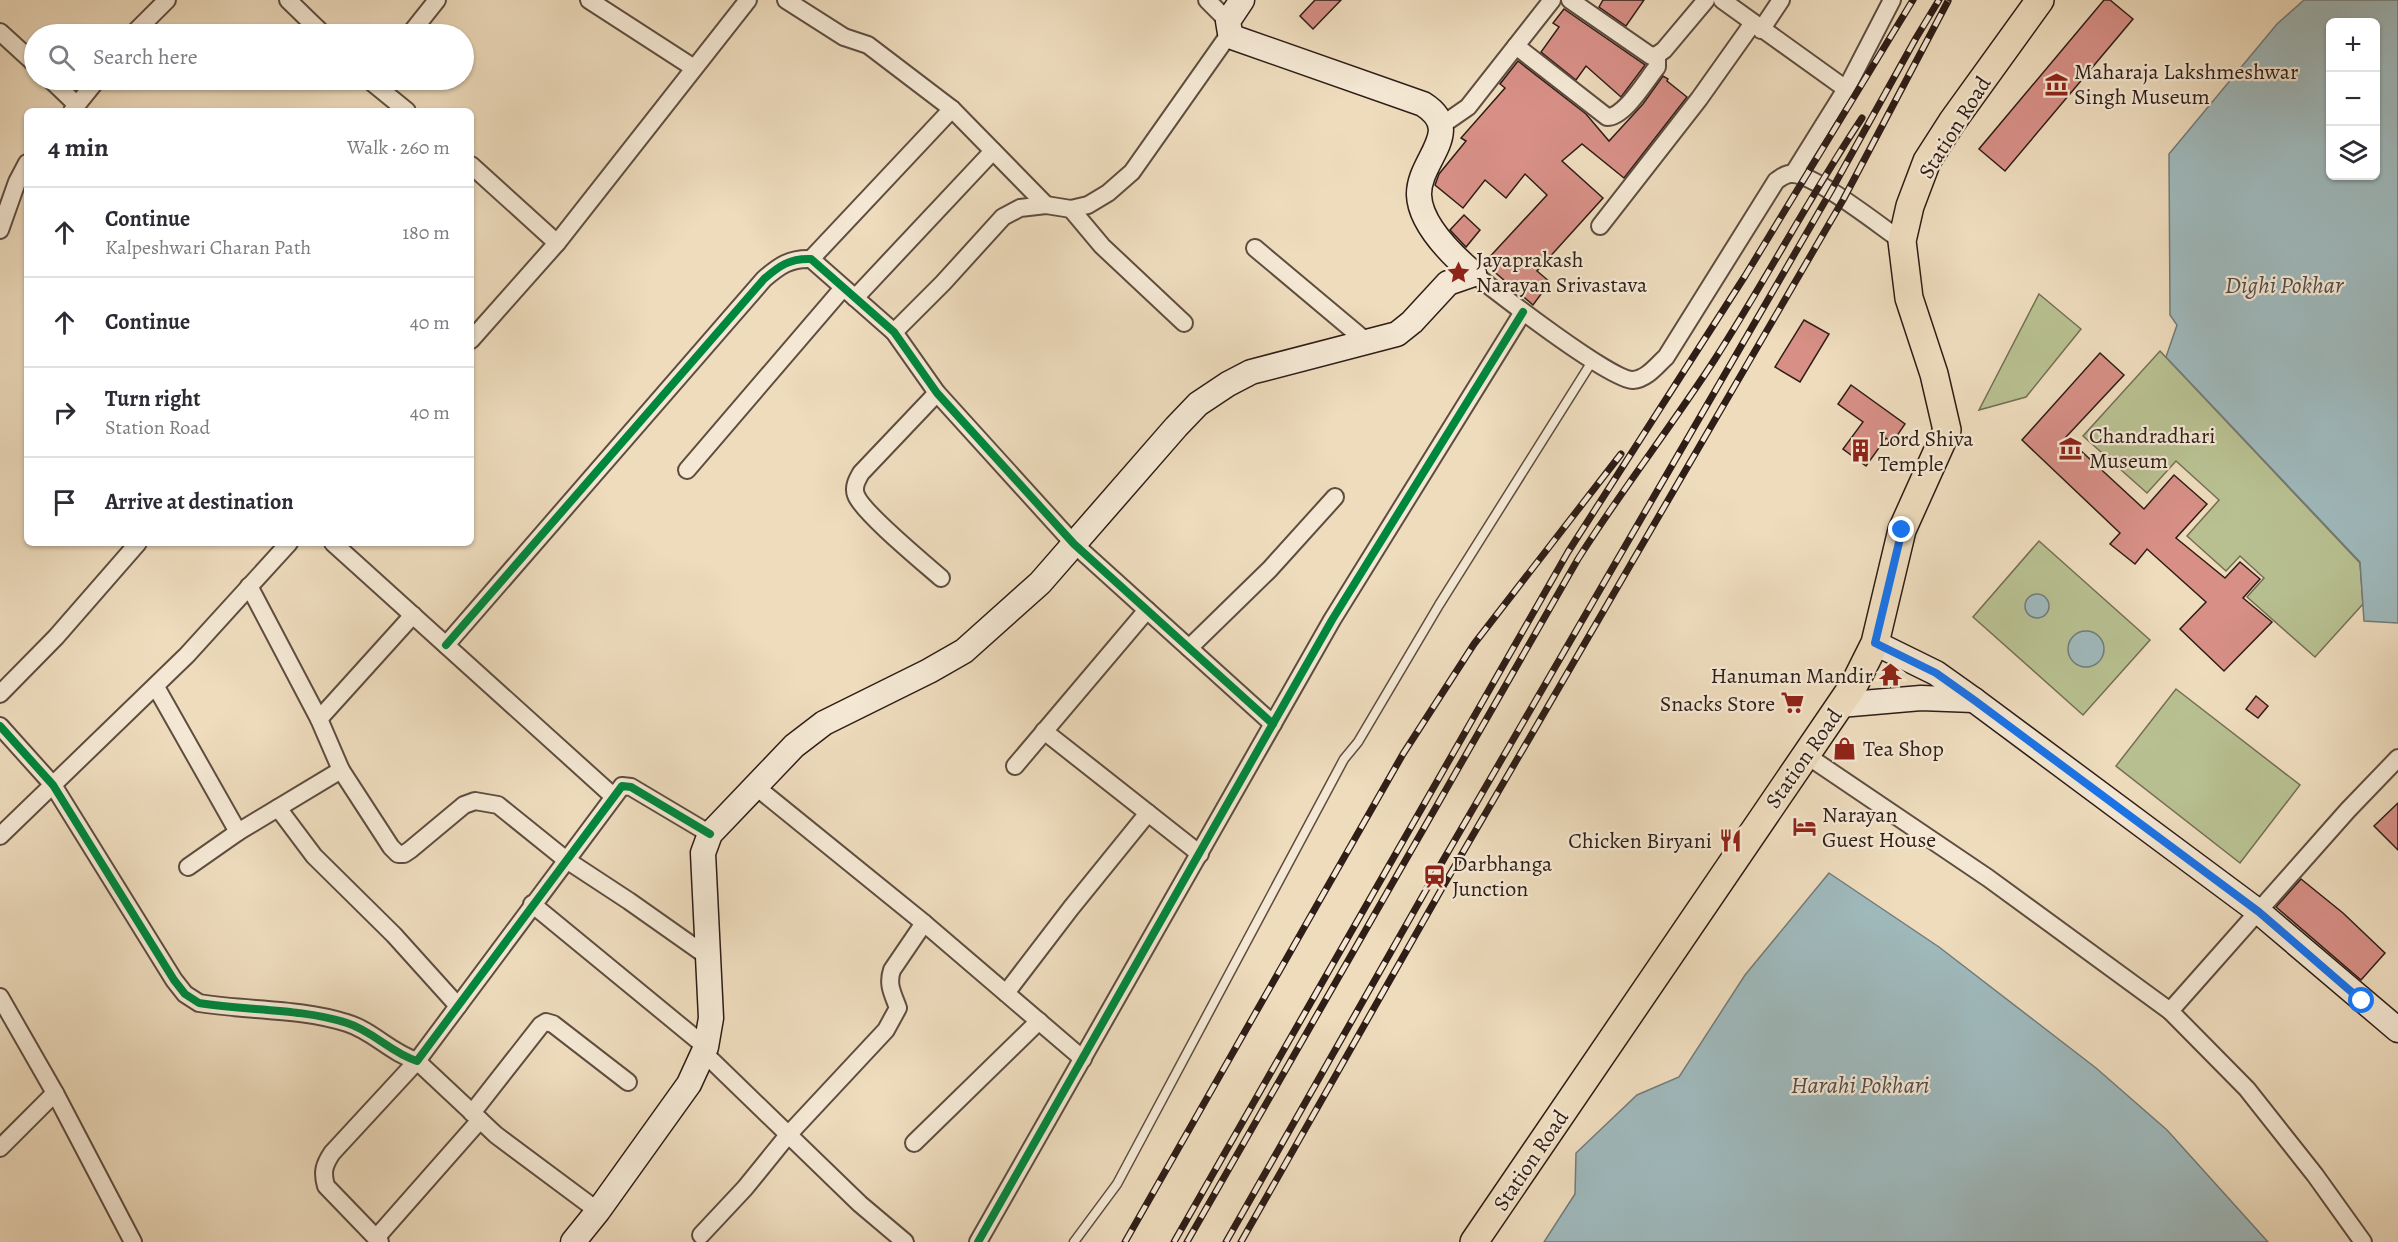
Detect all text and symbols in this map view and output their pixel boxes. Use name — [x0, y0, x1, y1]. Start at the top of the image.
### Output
map controls — [2326, 18, 2380, 180]
button: + — [2326, 18, 2380, 72]
search box — [24, 24, 474, 90]
icon: search — [45, 41, 78, 74]
text: Search here — [93, 42, 198, 72]
place label: Maharaja Lakshmeshwar Singh Museum — [2074, 57, 2298, 112]
street label: Station Road — [1911, 70, 1998, 185]
museum icon: Maharaja Lakshmeshwar Singh Museum — [2043, 71, 2069, 97]
button: − — [2326, 72, 2380, 126]
button: layers — [2326, 126, 2380, 180]
text: 4 min — [48, 130, 109, 165]
text: Walk · 260 m — [347, 134, 450, 161]
text: Continue — [105, 204, 190, 234]
icon: ahead — [48, 216, 81, 249]
text: 180 m — [402, 219, 450, 246]
text: Kalpeshwari Charan Path — [105, 234, 311, 261]
place label: Jayaprakash Narayan Srivastava — [1476, 245, 1648, 300]
place icon: Jayaprakash Narayan Srivastava — [1445, 259, 1471, 285]
water label: Dighi Pokhar — [2225, 269, 2344, 301]
icon: ahead — [48, 306, 81, 339]
text: Continue — [105, 307, 190, 337]
text: 40 m — [410, 309, 450, 336]
text: Turn right — [105, 384, 201, 414]
icon: right — [48, 396, 81, 429]
text: 40 m — [410, 399, 450, 426]
text: Station Road — [105, 414, 210, 441]
place label: Chandradhari Museum — [2089, 421, 2216, 476]
place label: Lord Shiva Temple — [1878, 424, 1974, 479]
museum icon: Chandradhari Museum — [2058, 435, 2084, 461]
building icon: Lord Shiva Temple — [1847, 438, 1873, 464]
icon: arrive — [48, 486, 81, 519]
text: Arrive at destination — [105, 487, 294, 517]
route end — [1888, 516, 1914, 542]
place label: Hanuman Mandir — [1711, 661, 1873, 691]
temple icon: Hanuman Mandir — [1878, 662, 1904, 688]
place label: Snacks Store — [1660, 689, 1775, 719]
supermarket icon: Snacks Store — [1780, 690, 1806, 716]
street label: Station Road — [1758, 702, 1849, 815]
place label: Tea Shop — [1863, 734, 1944, 764]
shop icon: Tea Shop — [1832, 735, 1858, 761]
place label: Narayan Guest House — [1822, 800, 1936, 855]
hotel icon: Narayan Guest House — [1791, 814, 1817, 840]
place label: Chicken Biryani — [1568, 826, 1712, 856]
restaurant icon: Chicken Biryani — [1717, 827, 1743, 853]
place label: Darbhanga Junction — [1452, 849, 1553, 904]
station icon: Darbhanga Junction — [1421, 863, 1447, 889]
route start — [2348, 987, 2374, 1013]
water label: Harahi Pokhari — [1791, 1069, 1929, 1101]
street label: Station Road — [1486, 1104, 1576, 1217]

